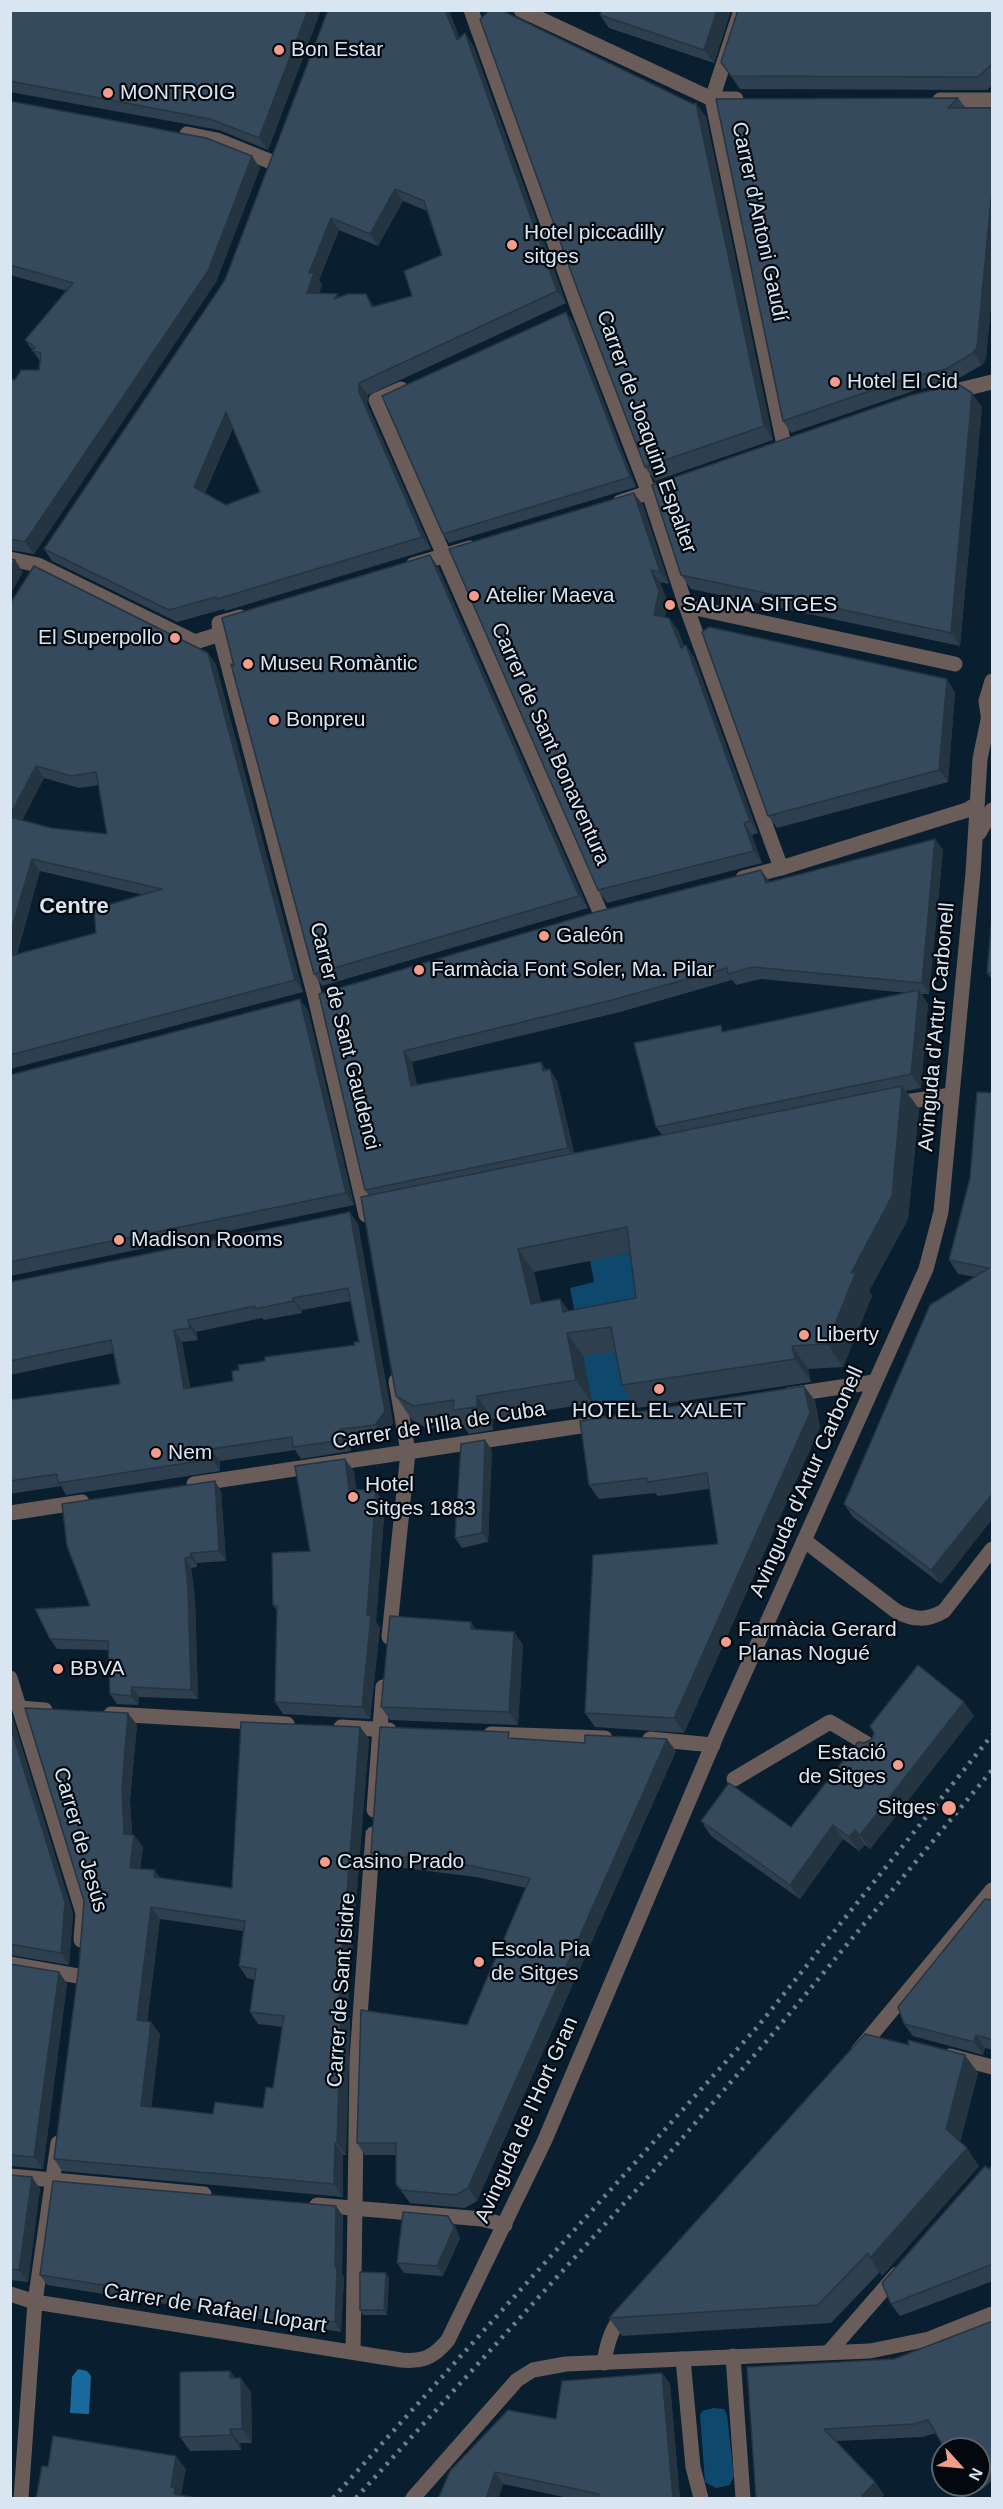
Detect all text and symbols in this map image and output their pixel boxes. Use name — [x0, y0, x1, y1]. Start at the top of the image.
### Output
place label: Bon Estar — [291, 37, 383, 63]
marker: Bon Estar — [272, 43, 286, 57]
place label: MONTROIG — [120, 80, 235, 106]
marker: MONTROIG — [101, 86, 115, 100]
street label: Carrer d'Antoni Gaudí — [726, 120, 792, 324]
place label: Hotel piccadilly sitges — [524, 220, 664, 270]
marker: Hotel piccadilly sitges — [505, 238, 519, 252]
street label: Carrer de Joaquim Espalter — [590, 307, 702, 557]
place label: Hotel El Cid — [847, 369, 958, 395]
marker: Hotel El Cid — [828, 375, 842, 389]
place label: Atelier Maeva — [486, 583, 614, 609]
marker: Atelier Maeva — [467, 589, 481, 603]
place label: SAUNA SITGES — [682, 592, 837, 618]
marker: SAUNA SITGES — [663, 598, 677, 612]
street label: Carrer de Sant Bonaventura — [485, 619, 615, 869]
place label: El Superpollo — [38, 625, 163, 651]
marker: El Superpollo — [168, 631, 182, 645]
place label: Museu Romàntic — [260, 651, 418, 677]
marker: Museu Romàntic — [241, 657, 255, 671]
place label: Bonpreu — [286, 707, 365, 733]
marker: Bonpreu — [267, 713, 281, 727]
district label: Centre — [39, 894, 109, 920]
street label: Avinguda d'Artur Carbonell — [914, 901, 960, 1153]
street label: Carrer de Sant Gaudenci — [304, 920, 384, 1152]
place label: Galeón — [556, 923, 624, 949]
marker: Galeón — [537, 929, 551, 943]
place label: Farmàcia Font Soler, Ma. Pilar — [431, 957, 715, 983]
marker: Farmàcia Font Soler, Ma. Pilar — [412, 963, 426, 977]
place label: Madison Rooms — [131, 1227, 283, 1253]
marker: Madison Rooms — [112, 1233, 126, 1247]
place label: Liberty — [816, 1322, 879, 1348]
marker: Liberty — [797, 1328, 811, 1342]
street label: Avinguda d'Artur Carbonell — [745, 1363, 869, 1601]
marker: HOTEL EL XALET — [652, 1382, 666, 1396]
street label: Carrer de l'Illa de Cuba — [331, 1397, 547, 1455]
place label: HOTEL EL XALET — [572, 1398, 746, 1424]
place label: Nem — [168, 1440, 212, 1466]
marker: Nem — [149, 1446, 163, 1460]
place label: Hotel Sitges 1883 — [365, 1472, 476, 1522]
marker: Hotel Sitges 1883 — [346, 1490, 360, 1504]
place label: Farmàcia Gerard Planas Nogué — [738, 1617, 897, 1667]
marker: Farmàcia Gerard Planas Nogué — [719, 1635, 733, 1649]
place label: BBVA — [70, 1656, 124, 1682]
marker: BBVA — [51, 1662, 65, 1676]
place label: Estació de Sitges — [798, 1740, 886, 1790]
marker: Estació de Sitges — [891, 1758, 905, 1772]
street label: Carrer de Jesús — [47, 1765, 113, 1915]
place label: Sitges — [878, 1795, 936, 1821]
marker: Sitges — [940, 1799, 958, 1817]
place label: Casino Prado — [337, 1849, 464, 1875]
marker: Casino Prado — [318, 1855, 332, 1869]
street label: Carrer de Sant Isidre — [323, 1892, 361, 2088]
place label: Escola Pia de Sitges — [491, 1937, 590, 1987]
marker: Escola Pia de Sitges — [472, 1955, 486, 1969]
street label: Avinguda de l'Hort Gran — [470, 2013, 584, 2227]
street label: Carrer de Rafael Llopart — [102, 2279, 328, 2339]
north arrow — [931, 2437, 991, 2497]
text: N — [966, 2465, 986, 2484]

